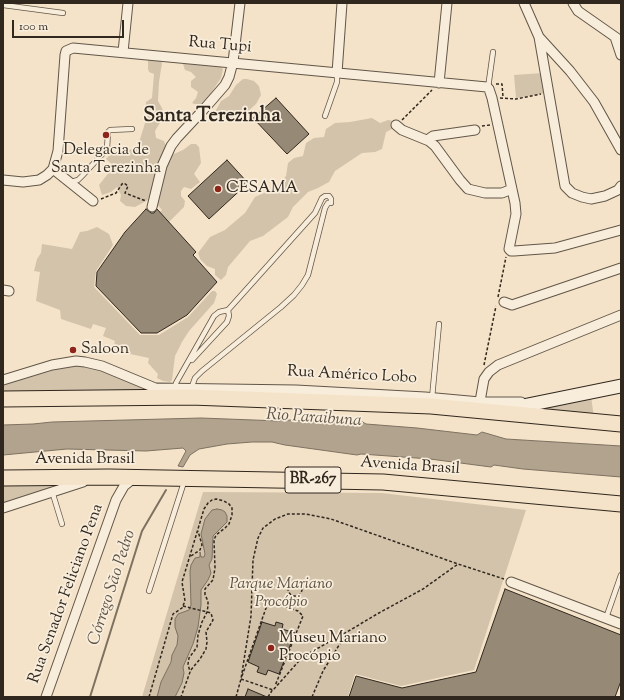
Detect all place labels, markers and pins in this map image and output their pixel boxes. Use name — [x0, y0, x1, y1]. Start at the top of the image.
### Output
marker: Delegacia de Santa Terezinha — [101, 130, 111, 140]
place label: Delegacia de Santa Terezinha — [51, 141, 161, 179]
place label: CESAMA — [226, 179, 298, 199]
marker: CESAMA — [213, 184, 223, 194]
place label: Saloon — [81, 340, 129, 360]
marker: Saloon — [68, 345, 78, 355]
place label: Museu Mariano Procópio — [279, 629, 387, 667]
marker: Museu Mariano Procópio — [266, 643, 276, 653]

